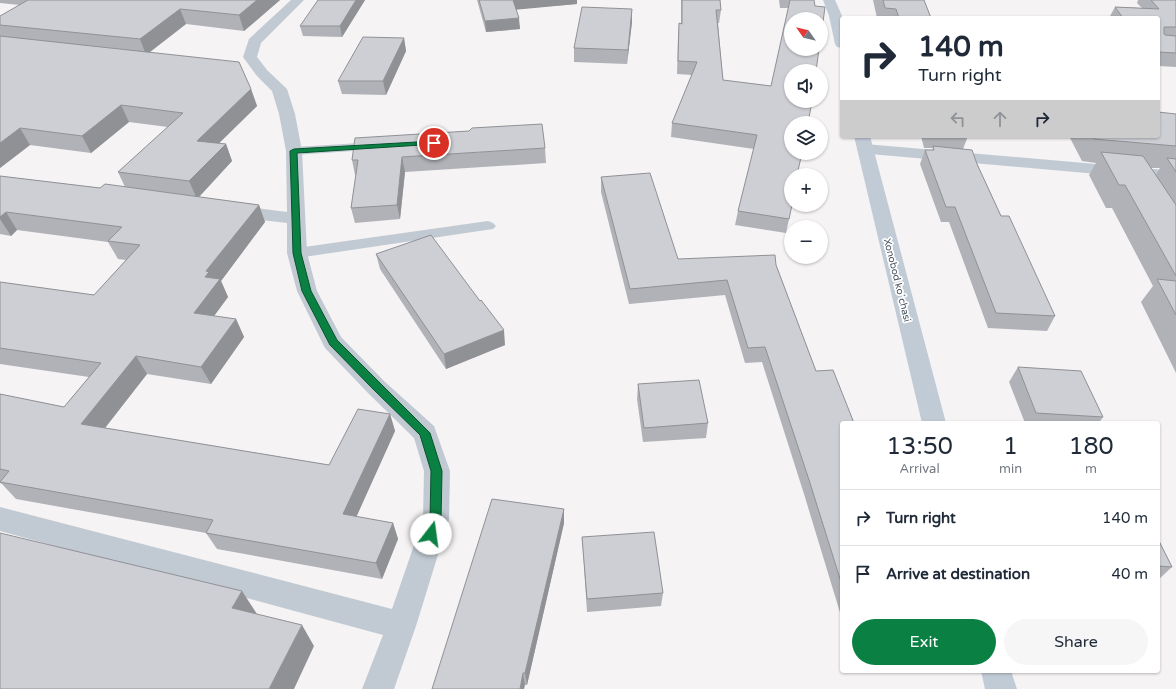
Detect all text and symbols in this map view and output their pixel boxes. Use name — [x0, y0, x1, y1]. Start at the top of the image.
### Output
north arrow — [784, 12, 828, 56]
map controls — [784, 12, 828, 264]
text: 140 m — [918, 30, 1004, 64]
icon: right — [852, 32, 904, 84]
button: sound — [784, 64, 828, 108]
text: Turn right — [918, 64, 1002, 86]
icon: left — [947, 108, 969, 130]
icon: ahead — [989, 108, 1011, 130]
icon: right — [1031, 108, 1053, 130]
button: layers — [784, 116, 828, 160]
pin — [417, 126, 451, 160]
icon: arrive — [423, 132, 445, 154]
button: + — [784, 168, 828, 212]
button: − — [784, 220, 828, 264]
street label: Xonobod koʻchasi — [881, 237, 913, 323]
text: 13:50 — [886, 432, 953, 461]
text: 1 — [1003, 432, 1018, 461]
text: 180 — [1068, 432, 1114, 461]
text: Arrival — [899, 461, 940, 477]
text: min — [999, 461, 1022, 477]
text: m — [1085, 461, 1097, 477]
icon: right — [852, 507, 874, 529]
text: Turn right — [886, 509, 956, 527]
text: 140 m — [1102, 509, 1148, 527]
position arrow — [410, 513, 452, 555]
icon: arrive — [852, 563, 874, 585]
text: Arrive at destination — [886, 565, 1030, 583]
text: 40 m — [1111, 565, 1148, 583]
button: Exit — [852, 619, 996, 665]
button: Share — [1004, 619, 1148, 665]

